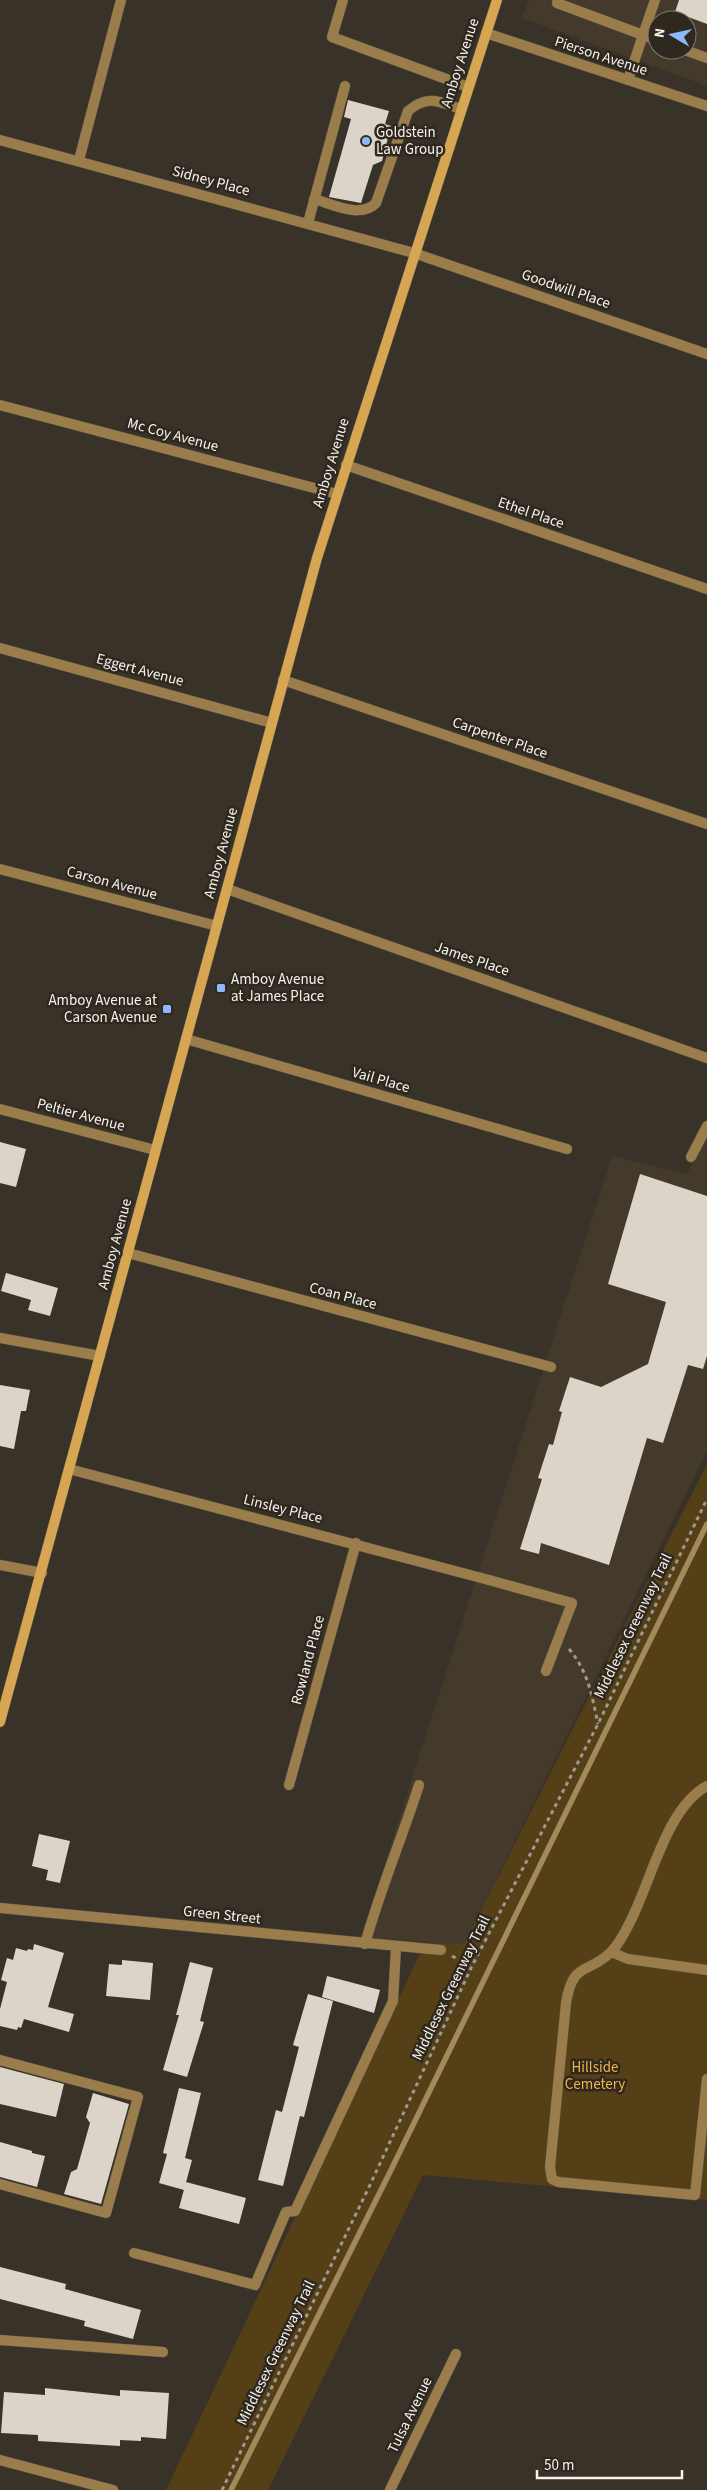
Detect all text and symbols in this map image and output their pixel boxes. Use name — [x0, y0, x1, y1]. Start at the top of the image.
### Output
north arrow — [647, 10, 697, 60]
street label: Amboy Avenue — [436, 15, 484, 111]
text: N — [650, 27, 671, 39]
street label: Pierson Avenue — [552, 31, 650, 81]
place label: Goldstein Law Group — [376, 122, 444, 160]
marker: Goldstein Law Group — [360, 135, 372, 147]
street label: Sidney Place — [170, 161, 252, 201]
street label: Goodwill Place — [519, 264, 613, 314]
street label: Mc Coy Avenue — [125, 413, 221, 457]
street label: Amboy Avenue — [307, 415, 355, 511]
street label: Ethel Place — [495, 492, 567, 534]
street label: Eggert Avenue — [94, 648, 186, 692]
street label: Carpenter Place — [449, 712, 551, 764]
street label: Amboy Avenue — [199, 805, 243, 901]
street label: Carson Avenue — [64, 861, 160, 905]
street label: James Place — [432, 936, 512, 982]
place label: Amboy Avenue at James Place — [231, 969, 324, 1007]
marker: Amboy Avenue at James Place — [215, 982, 227, 994]
place label: Amboy Avenue at Carson Avenue — [48, 990, 157, 1028]
marker: Amboy Avenue at Carson Avenue — [161, 1003, 173, 1015]
street label: Vail Place — [350, 1062, 412, 1098]
street label: Peltier Avenue — [35, 1093, 127, 1137]
street label: Amboy Avenue — [93, 1196, 137, 1292]
street label: Coan Place — [307, 1277, 379, 1315]
street label: Linsley Place — [241, 1489, 325, 1529]
street label: Middlesex Greenway Trail — [589, 1550, 677, 1702]
street label: Rowland Place — [286, 1613, 330, 1707]
street label: Green Street — [182, 1900, 262, 1930]
street label: Middlesex Greenway Trail — [407, 1912, 495, 2064]
park label: Hillside Cemetery — [565, 2057, 625, 2095]
street label: Middlesex Greenway Trail — [232, 2277, 320, 2429]
street label: Tulsa Avenue — [383, 2373, 437, 2457]
scale bar — [537, 2448, 682, 2480]
text: 50 m — [544, 2455, 574, 2476]

